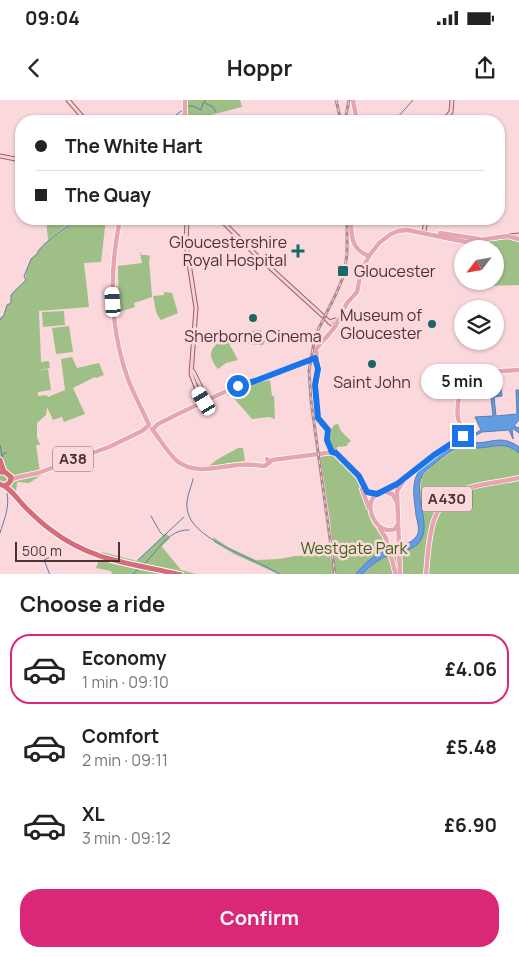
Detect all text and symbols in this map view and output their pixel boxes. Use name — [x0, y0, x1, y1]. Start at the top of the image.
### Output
text: 09:04 — [25, 5, 80, 31]
text: Hoppr — [227, 53, 292, 83]
icon: back — [20, 54, 48, 82]
icon: share — [471, 54, 499, 82]
text: The White Hart — [65, 133, 203, 159]
text: The Quay — [65, 182, 151, 208]
place label: Gloucestershire Royal Hospital — [169, 231, 287, 271]
north arrow — [454, 240, 504, 290]
map controls — [454, 240, 504, 350]
marker: Gloucestershire Royal Hospital — [291, 244, 305, 258]
place label: Gloucester — [354, 260, 436, 282]
marker: Gloucester — [336, 264, 350, 278]
car — [104, 287, 121, 317]
button: layers — [454, 300, 504, 350]
place label: Museum of Gloucester — [340, 304, 422, 344]
marker: Sherborne Cinema — [247, 312, 259, 324]
marker: Museum of Gloucester — [426, 318, 438, 330]
place label: Sherborne Cinema — [184, 325, 322, 347]
marker: Saint John — [366, 358, 378, 370]
callout: 5 min — [422, 364, 504, 398]
text: 5 min — [441, 370, 483, 392]
place label: Saint John — [333, 371, 411, 393]
route start — [227, 375, 249, 397]
car — [189, 384, 218, 418]
route end — [452, 425, 474, 447]
road number: A38 — [53, 446, 93, 472]
road number: A430 — [422, 486, 472, 512]
park label: Westgate Park — [300, 537, 409, 559]
scale bar — [15, 540, 120, 563]
text: 500 m — [22, 541, 62, 560]
text: Choose a ride — [20, 589, 165, 619]
text: Economy — [82, 645, 166, 671]
icon: car — [22, 647, 67, 692]
text: £4.06 — [445, 656, 497, 682]
text: 1 min · 09:10 — [82, 671, 169, 693]
text: Comfort — [82, 723, 159, 749]
icon: car — [22, 725, 67, 770]
text: £5.48 — [446, 734, 497, 760]
text: 2 min · 09:11 — [82, 749, 168, 771]
text: XL — [82, 801, 105, 827]
icon: car — [22, 803, 67, 848]
text: £6.90 — [444, 812, 497, 838]
text: 3 min · 09:12 — [82, 827, 171, 849]
button: Confirm — [20, 889, 499, 947]

